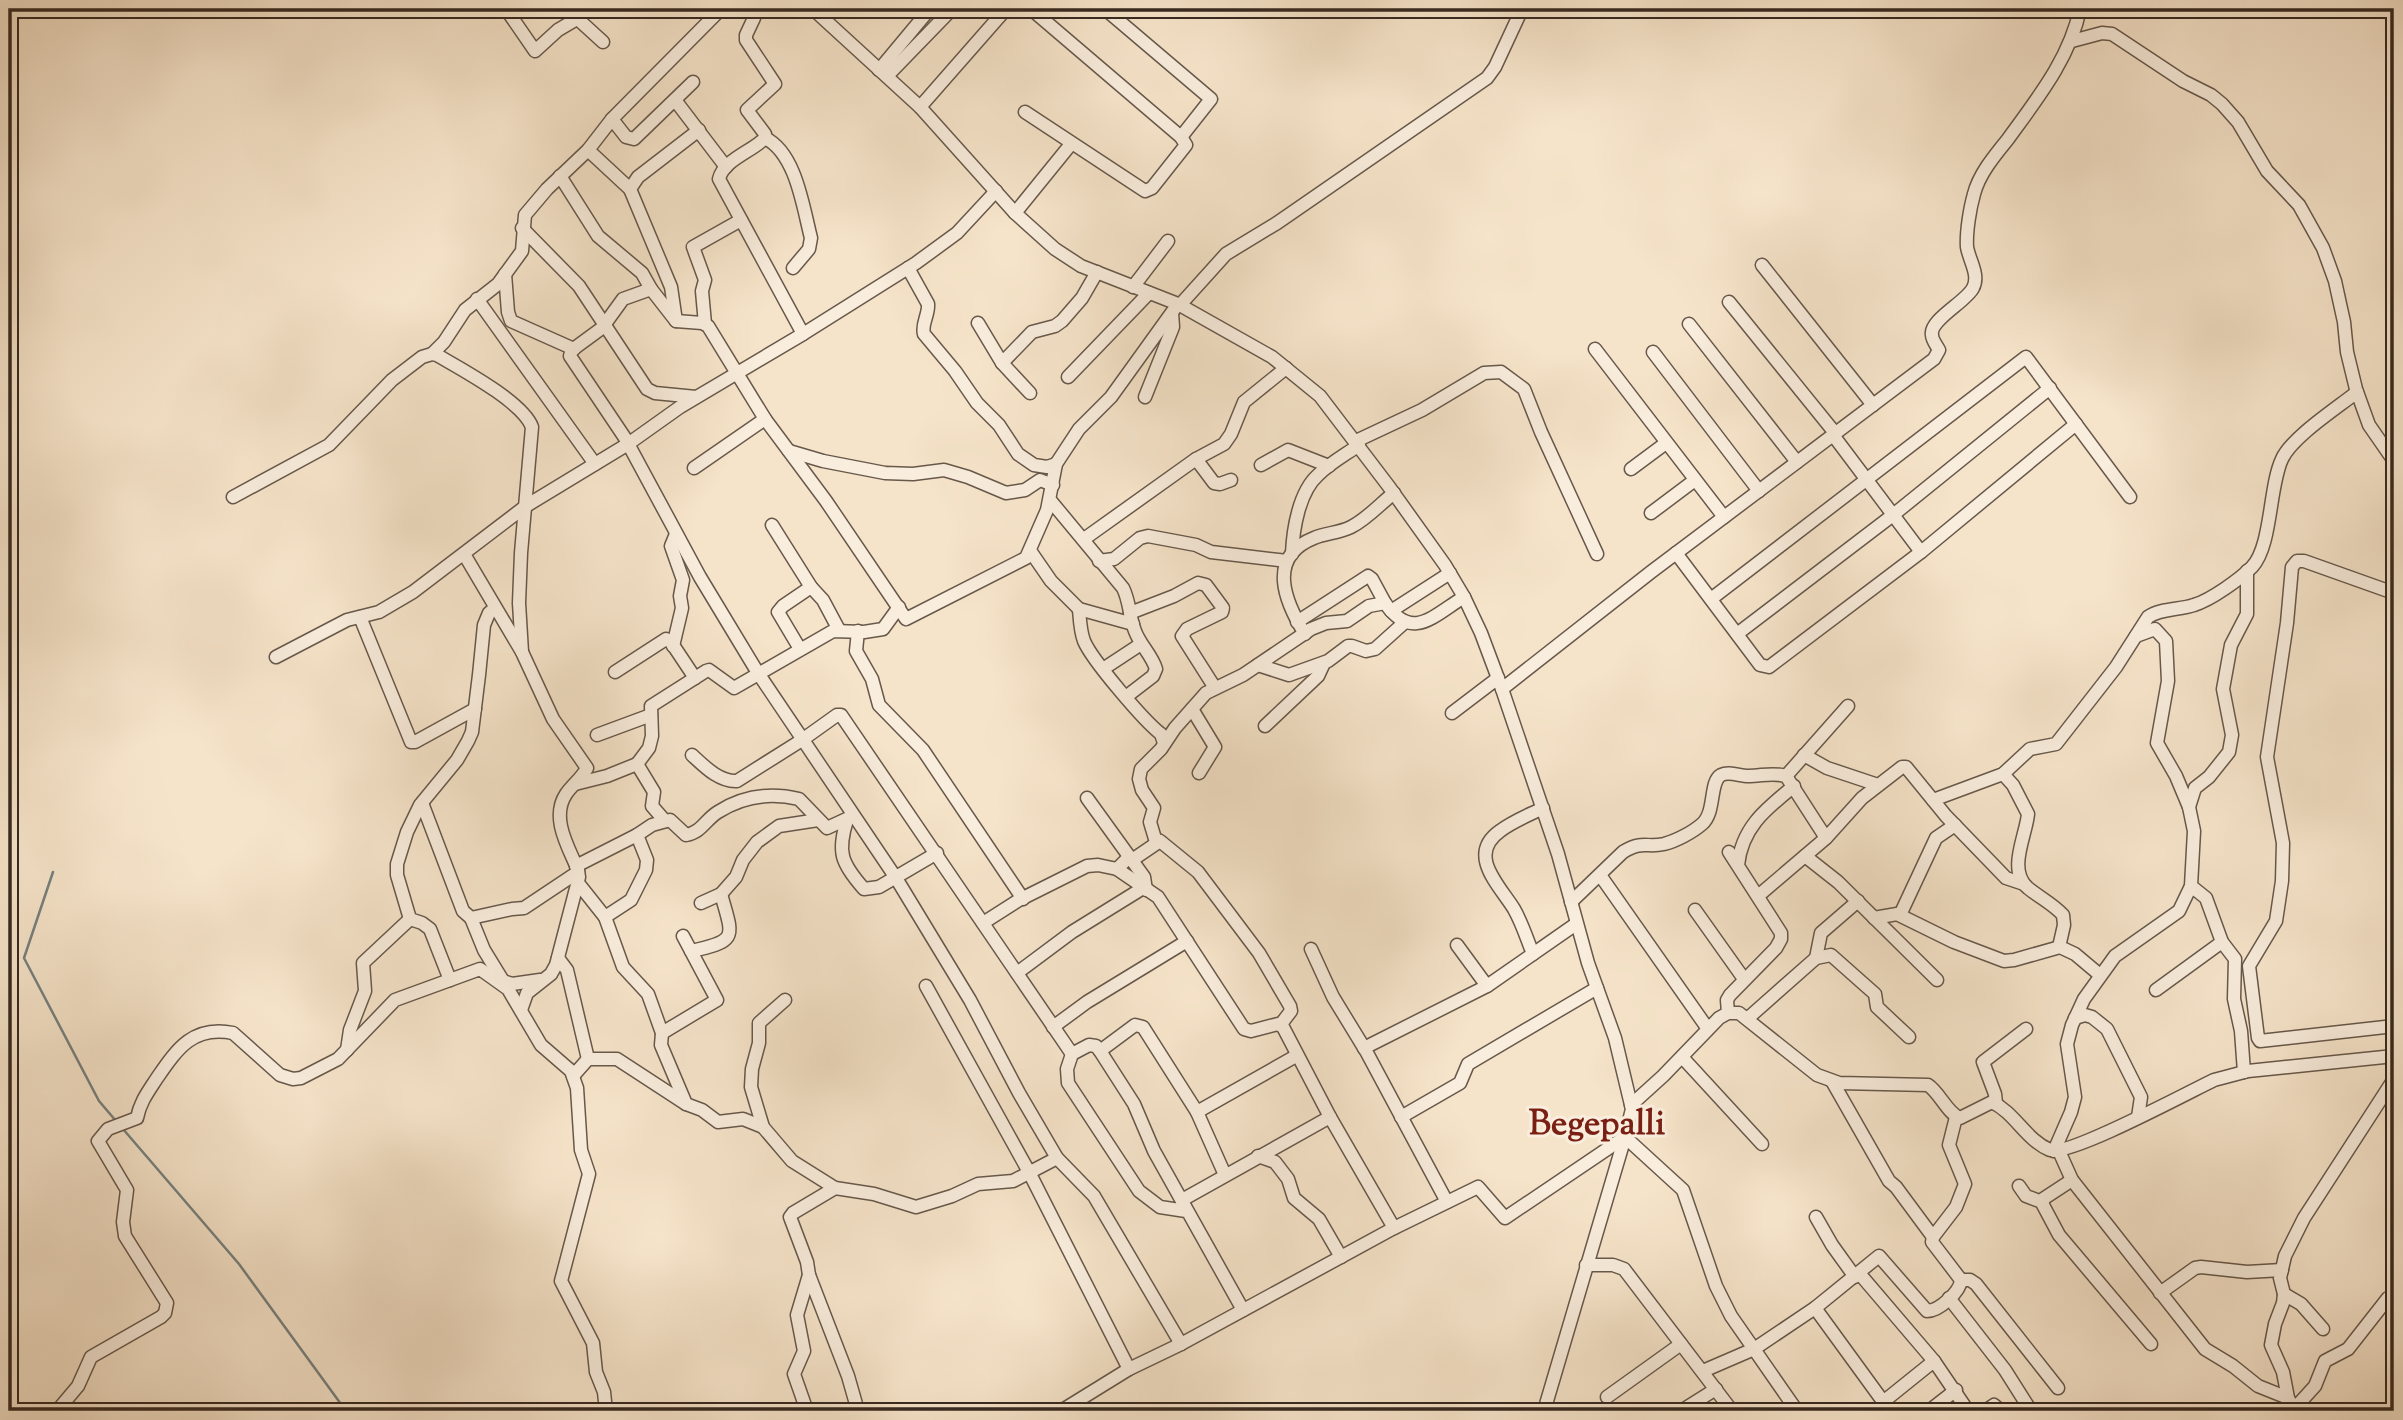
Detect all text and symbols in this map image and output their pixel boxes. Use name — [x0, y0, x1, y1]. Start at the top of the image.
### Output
district label: Begepalli — [1529, 1100, 1665, 1151]

